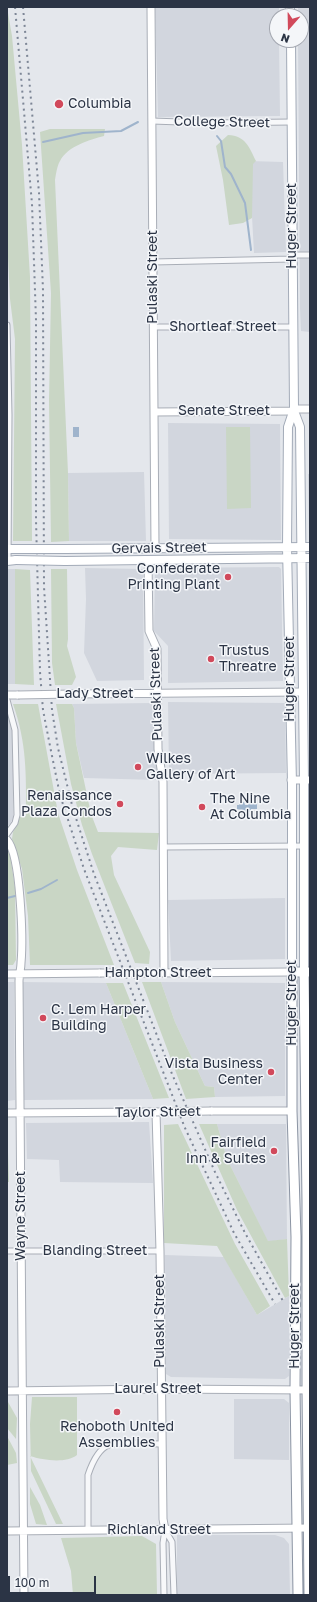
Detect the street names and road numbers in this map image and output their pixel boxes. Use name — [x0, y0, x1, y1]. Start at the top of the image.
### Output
street label: College Street — [174, 113, 270, 131]
street label: Huger Street — [284, 183, 300, 269]
street label: Pulaski Street — [145, 230, 161, 324]
street label: Shortleaf Street — [169, 319, 277, 335]
street label: Senate Street — [178, 403, 270, 419]
street label: Gervais Street — [111, 539, 207, 557]
street label: Huger Street — [282, 636, 298, 722]
street label: Pulaski Street — [146, 647, 166, 741]
street label: Lady Street — [56, 686, 134, 702]
street label: Huger Street — [284, 960, 300, 1046]
street label: Hampton Street — [104, 965, 212, 981]
street label: Taylor Street — [115, 1103, 201, 1121]
street label: Wayne Street — [13, 1171, 29, 1261]
street label: Blanding Street — [43, 1243, 147, 1259]
street label: Pulaski Street — [152, 1274, 168, 1368]
street label: Huger Street — [287, 1283, 303, 1369]
street label: Laurel Street — [114, 1381, 202, 1397]
street label: Richland Street — [107, 1522, 211, 1538]

